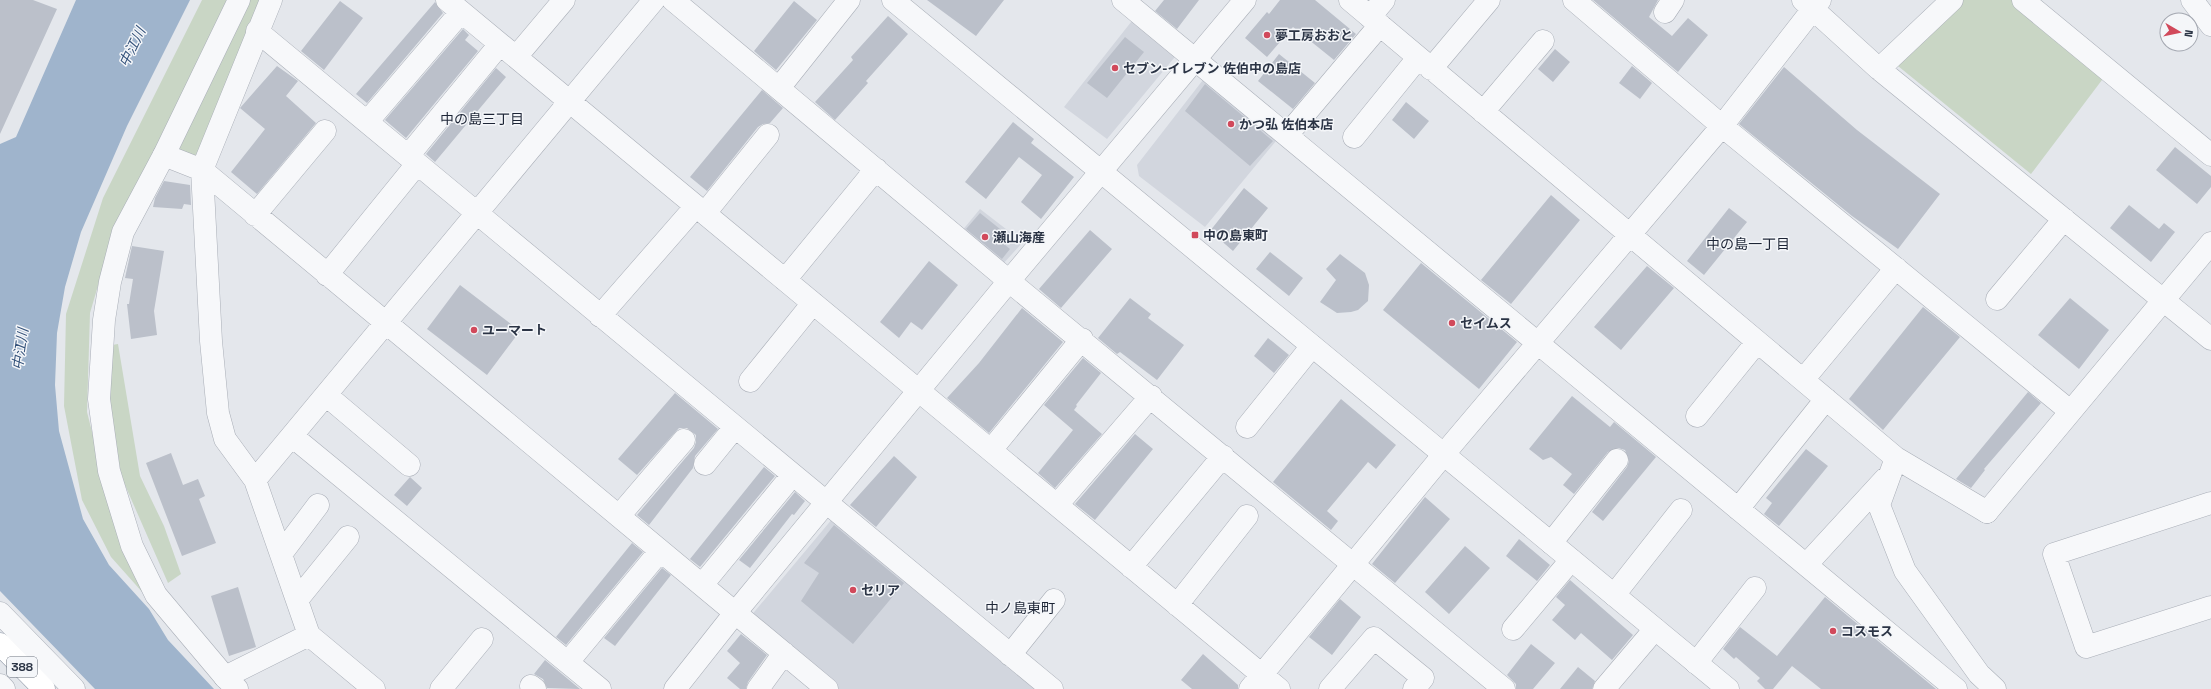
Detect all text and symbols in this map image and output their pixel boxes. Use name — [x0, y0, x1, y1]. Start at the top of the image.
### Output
north arrow — [2159, 12, 2199, 52]
water label: 中江川 — [115, 22, 150, 70]
place label: 夢工房おおと — [1275, 27, 1353, 44]
text: N — [2181, 29, 2196, 38]
marker: 夢工房おおと — [1262, 30, 1272, 40]
place label: セブン-イレブン 佐伯中の島店 — [1123, 60, 1301, 77]
marker: セブン-イレブン 佐伯中の島店 — [1110, 63, 1120, 73]
district label: 中の島三丁目 — [440, 110, 524, 128]
place label: かつ弘 佐伯本店 — [1239, 116, 1333, 133]
marker: かつ弘 佐伯本店 — [1226, 119, 1236, 129]
place label: 中の島東町 — [1203, 227, 1268, 244]
place label: 瀬山海産 — [993, 229, 1045, 246]
marker: 中の島東町 — [1190, 230, 1200, 240]
marker: 瀬山海産 — [980, 232, 990, 242]
district label: 中の島一丁目 — [1706, 235, 1790, 253]
place label: セイムス — [1460, 315, 1512, 332]
marker: セイムス — [1447, 318, 1457, 328]
place label: ユーマート — [482, 322, 547, 339]
water label: 中江川 — [8, 325, 32, 371]
marker: ユーマート — [469, 325, 479, 335]
place label: セリア — [861, 582, 900, 599]
marker: セリア — [848, 585, 858, 595]
district label: 中ノ島東町 — [985, 599, 1055, 617]
place label: コスモス — [1841, 623, 1893, 640]
marker: コスモス — [1828, 626, 1838, 636]
road number: 388 — [7, 657, 37, 677]

